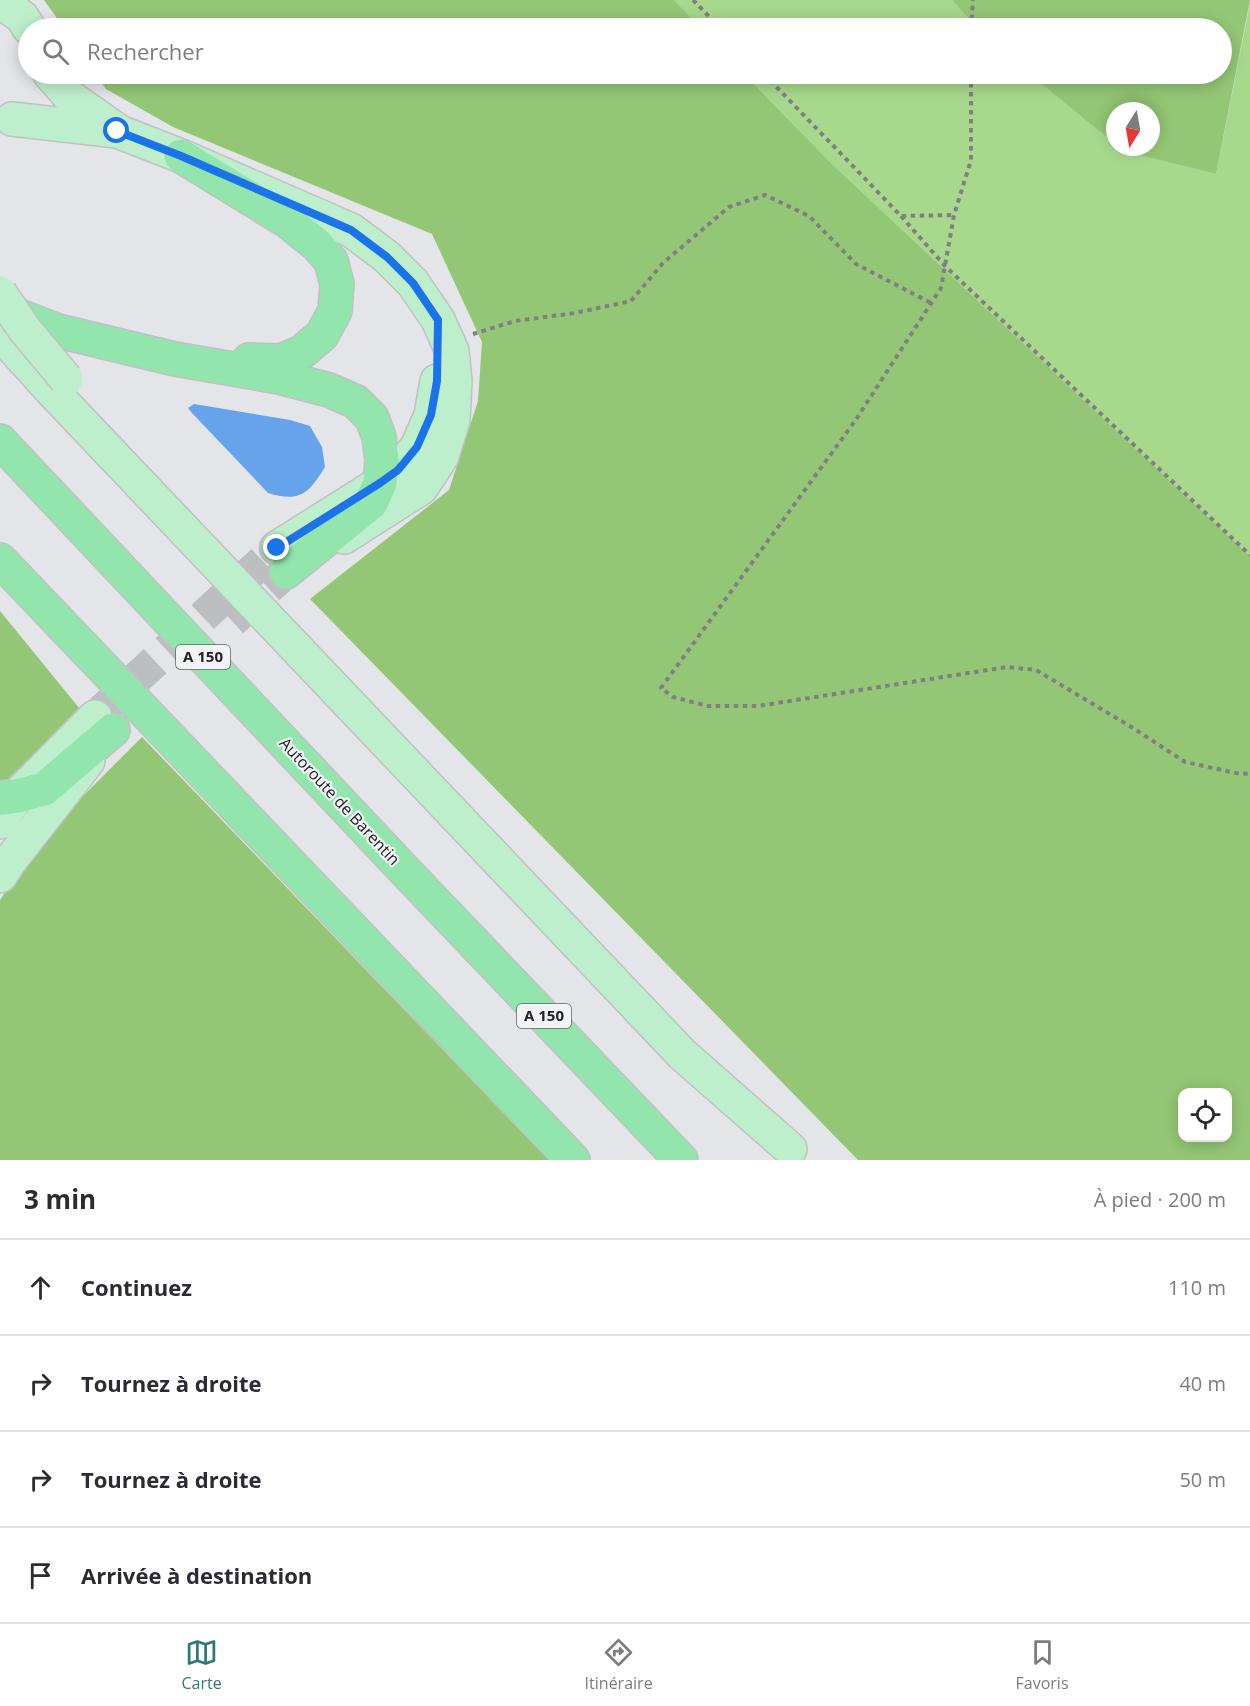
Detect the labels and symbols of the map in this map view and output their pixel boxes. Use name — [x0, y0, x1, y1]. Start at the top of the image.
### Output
north arrow — [1106, 102, 1160, 156]
route start — [103, 117, 129, 143]
route end — [263, 534, 289, 560]
road number: A 150 — [176, 645, 230, 669]
street label: Autoroute de Barentin — [275, 732, 405, 870]
road number: A 150 — [517, 1004, 571, 1028]

